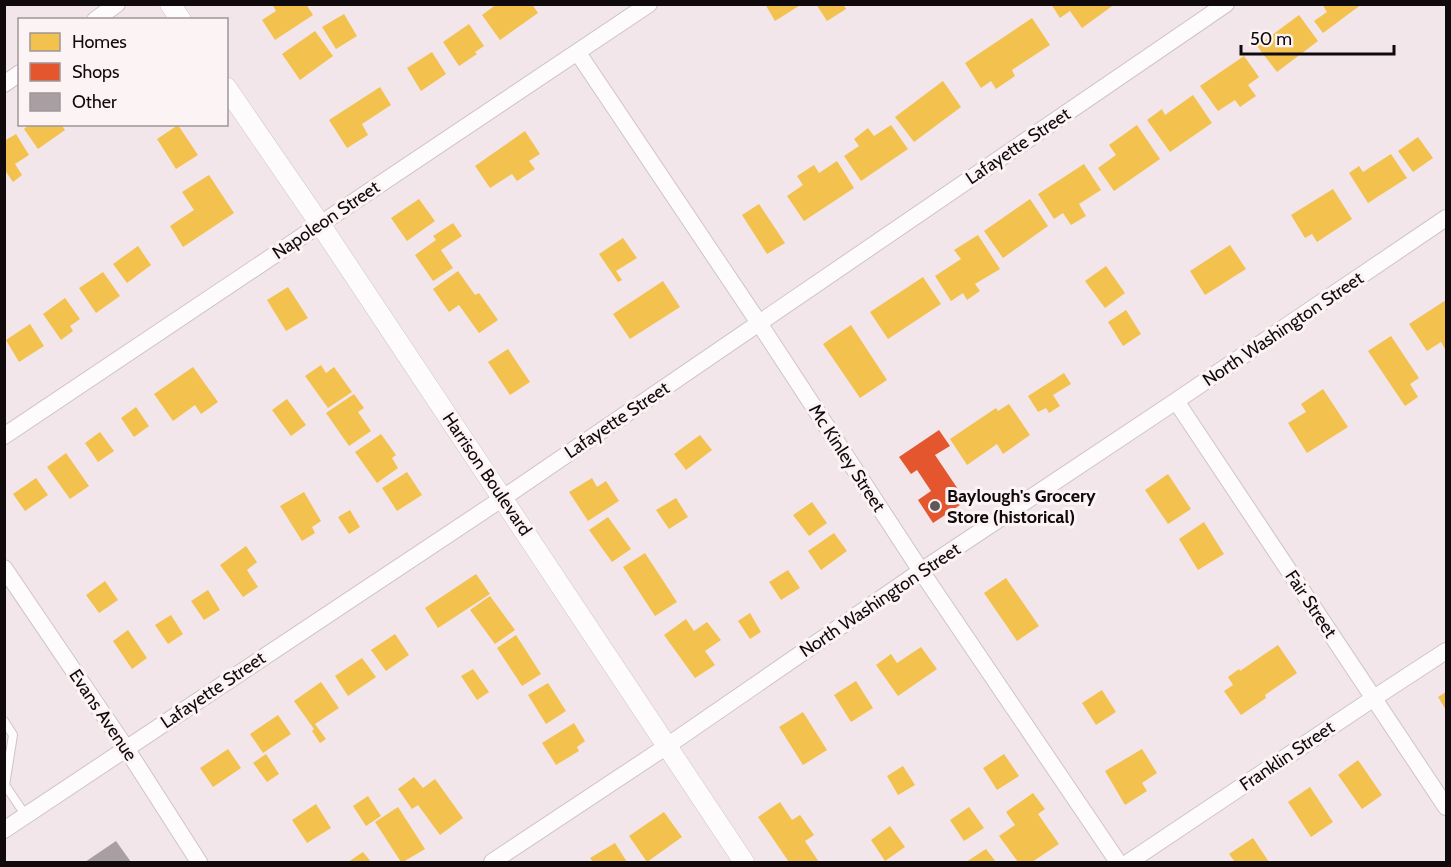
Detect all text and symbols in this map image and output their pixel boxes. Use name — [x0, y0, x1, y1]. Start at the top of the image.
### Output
legend — [18, 18, 228, 126]
scale bar — [1241, 18, 1394, 56]
text: 50 m — [1250, 28, 1292, 50]
text: Homes — [72, 31, 127, 53]
text: Shops — [72, 61, 120, 83]
text: Other — [72, 91, 117, 113]
street label: Lafayette Street — [962, 103, 1074, 189]
street label: Napoleon Street — [268, 176, 384, 264]
street label: North Washington Street — [1198, 267, 1368, 391]
street label: Lafayette Street — [561, 377, 673, 463]
street label: Mc Kinley Street — [804, 400, 890, 516]
street label: Harrison Boulevard — [438, 408, 536, 540]
place label: Baylough's Grocery Store (historical) — [947, 485, 1096, 528]
marker: Baylough's Grocery Store (historical) — [928, 499, 942, 513]
street label: North Washington Street — [795, 538, 965, 662]
street label: Fair Street — [1280, 566, 1342, 642]
street label: Lafayette Street — [157, 647, 269, 733]
street label: Evans Avenue — [64, 665, 142, 765]
street label: Franklin Street — [1236, 716, 1338, 796]

